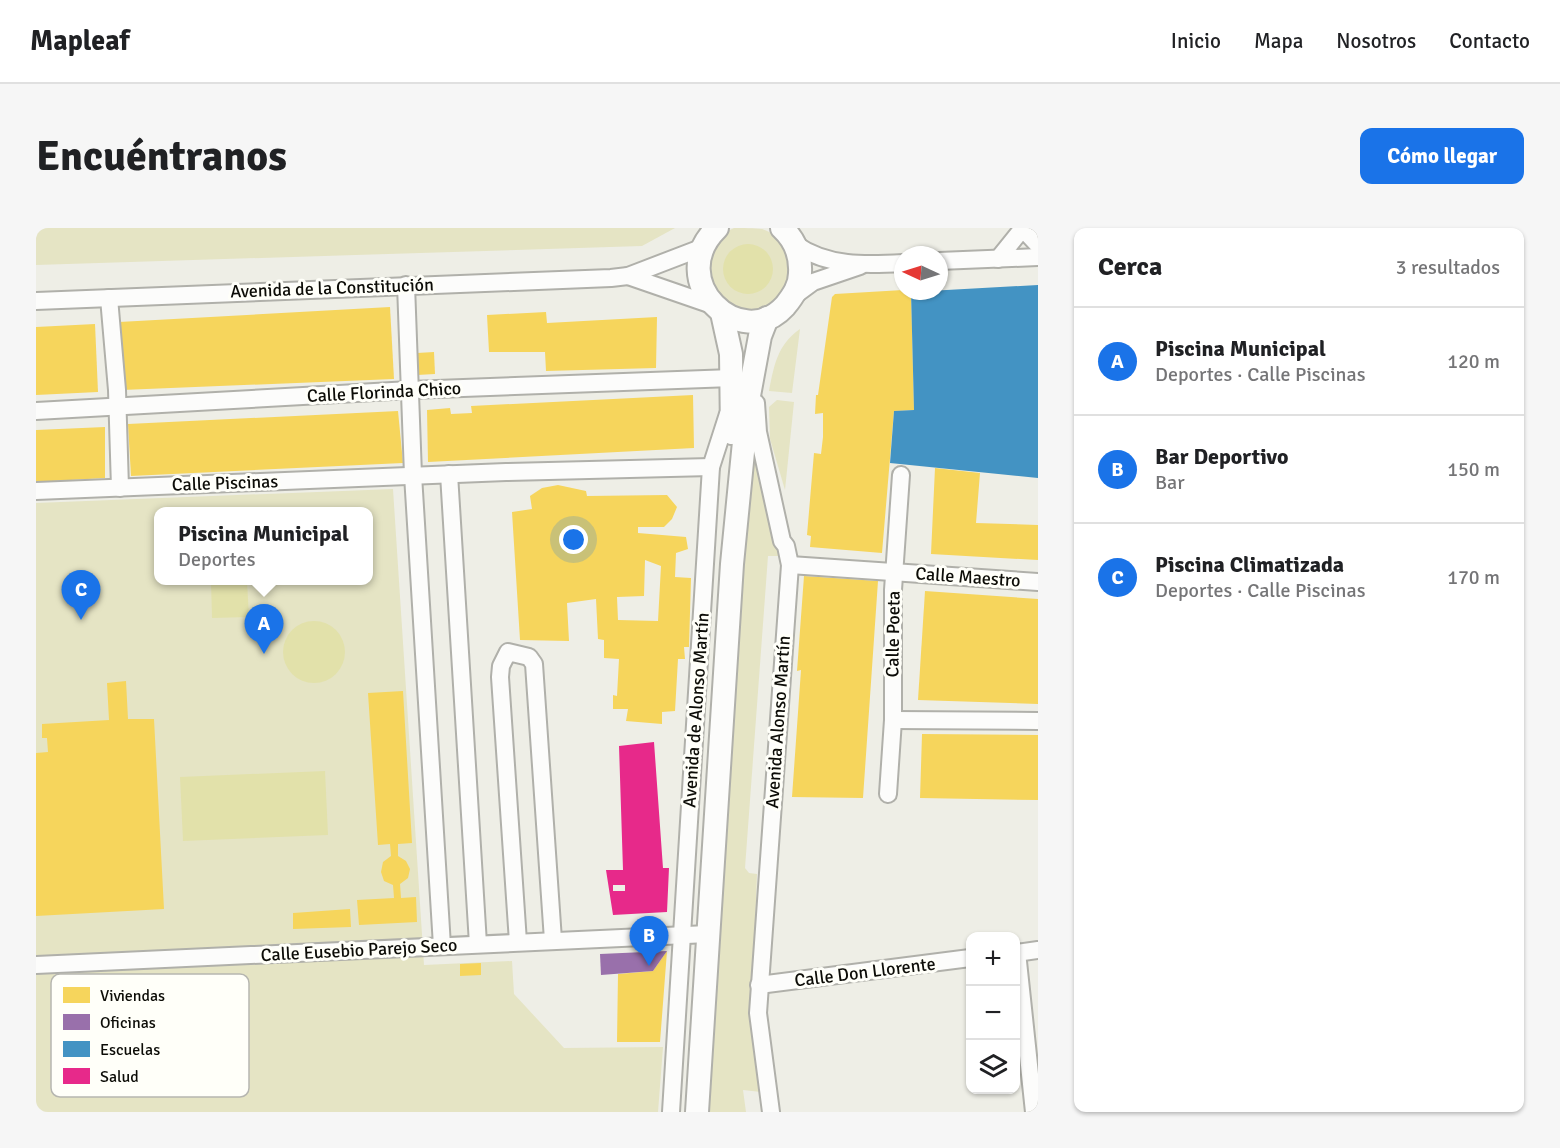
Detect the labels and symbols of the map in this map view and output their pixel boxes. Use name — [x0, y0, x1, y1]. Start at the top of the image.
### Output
north arrow — [894, 246, 948, 300]
street label: Avenida de la Constitución — [230, 273, 434, 303]
street label: Calle Florinda Chico — [306, 377, 462, 407]
street label: Calle Piscinas — [171, 470, 279, 496]
your location — [559, 525, 588, 554]
street label: Calle Maestro — [915, 562, 1021, 592]
pin: C — [62, 570, 100, 620]
street label: Calle Poeta — [881, 591, 905, 677]
pin: A — [244, 604, 284, 654]
street label: Avenida de Alonso Martín — [678, 612, 714, 808]
street label: Avenida Alonso Martín — [761, 635, 795, 809]
pin: B — [630, 916, 668, 966]
street label: Calle Eusebio Parejo Seco — [260, 934, 458, 966]
street label: Calle Don Llorente — [793, 952, 937, 992]
legend — [51, 974, 249, 1097]
text: Viviendas — [100, 986, 165, 1006]
text: Oficinas — [100, 1013, 156, 1033]
text: Escuelas — [100, 1040, 160, 1060]
text: Salud — [100, 1067, 139, 1087]

